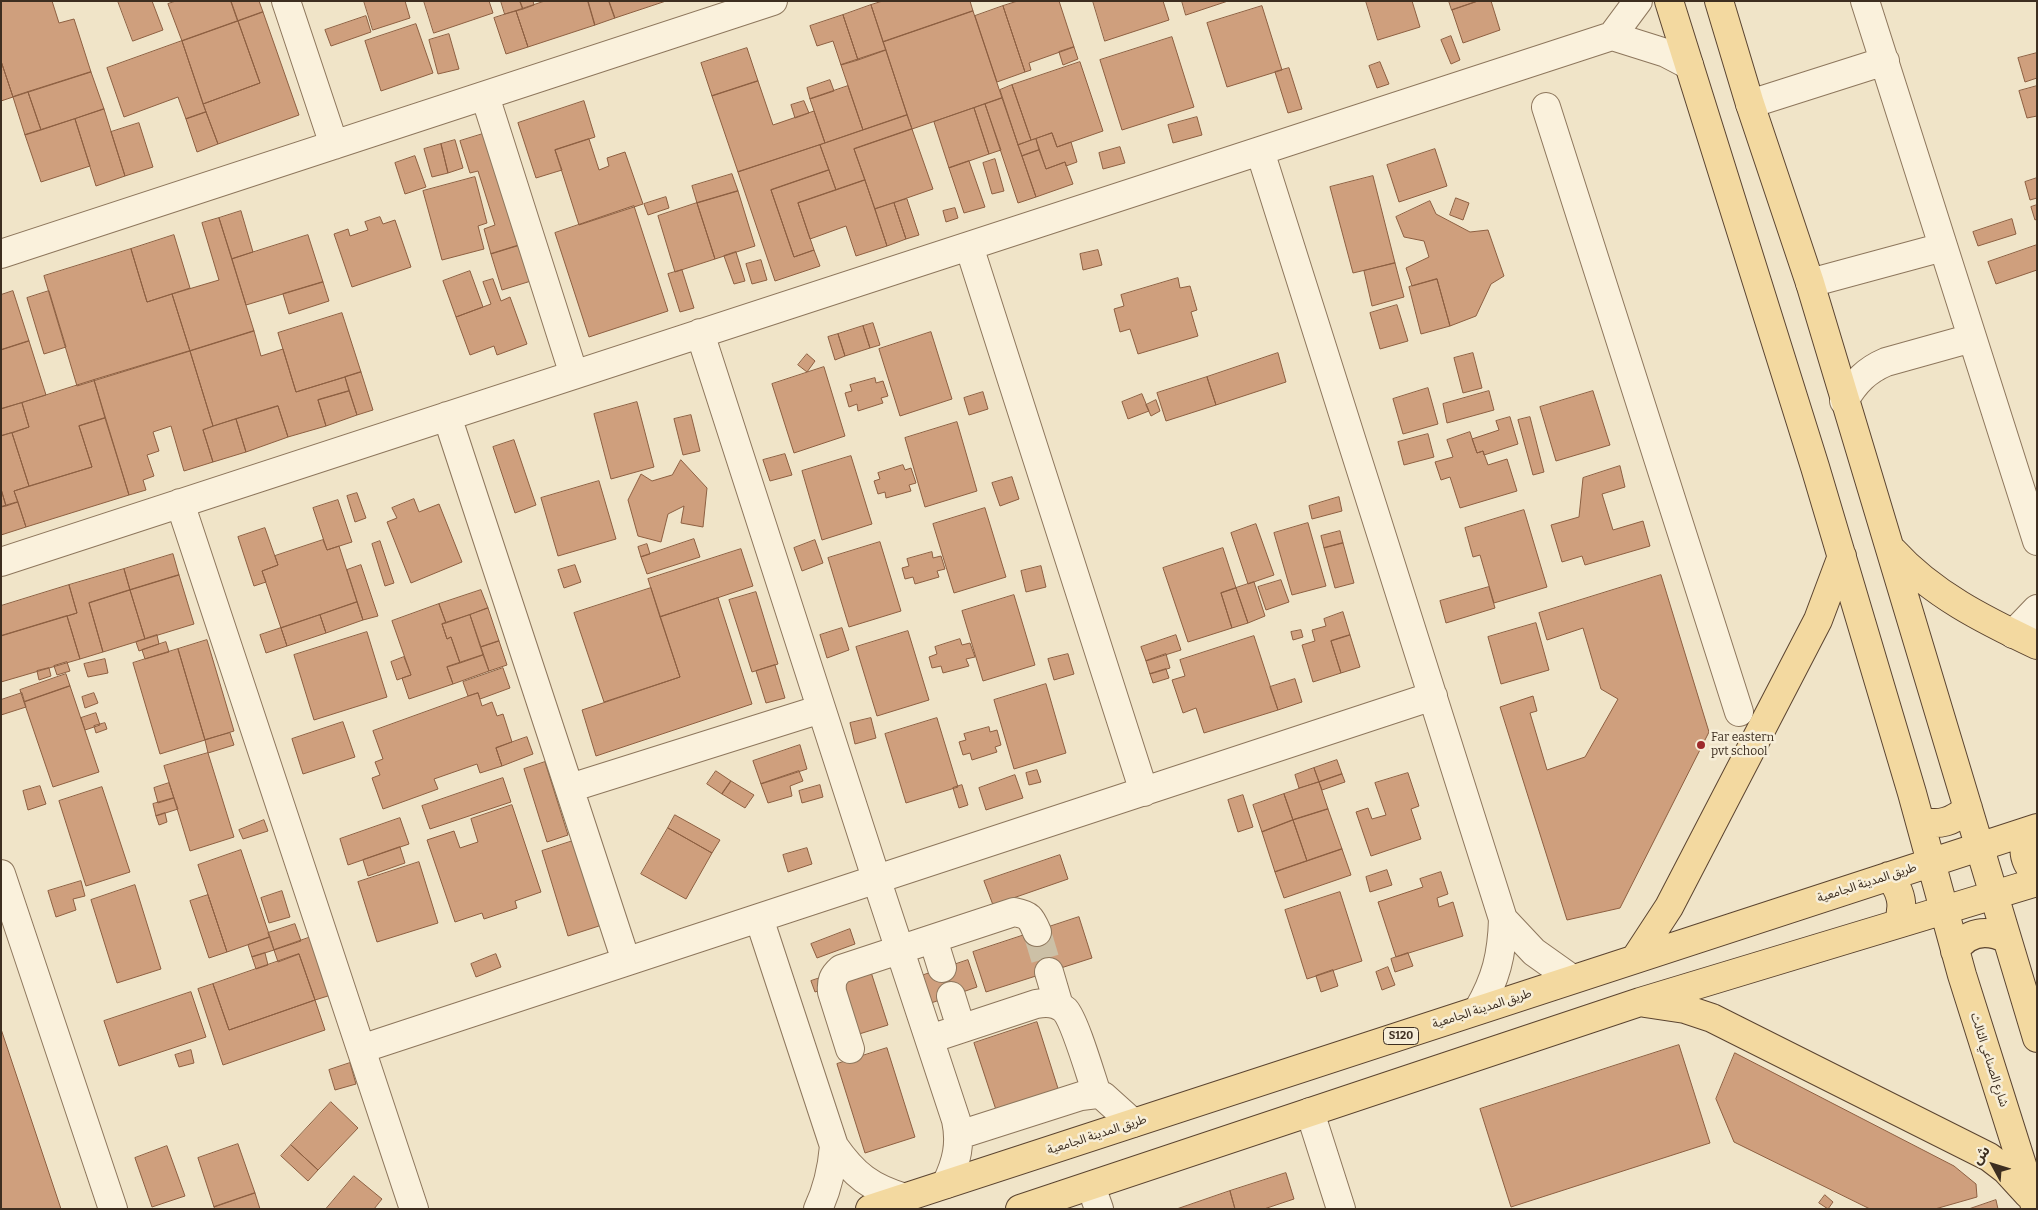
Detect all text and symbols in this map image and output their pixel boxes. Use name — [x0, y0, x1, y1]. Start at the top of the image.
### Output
place label: Far eastern pvt school — [1711, 731, 1774, 759]
marker: Far eastern pvt school — [1695, 739, 1707, 751]
street label: طريق المدينة الجامعية — [1816, 860, 1918, 906]
street label: طريق المدينة الجامعية — [1431, 986, 1533, 1032]
street label: شارع الصناعي الثالث — [1967, 1011, 2011, 1109]
road number: S120 — [1384, 1028, 1418, 1044]
street label: طريق المدينة الجامعية — [1046, 1112, 1148, 1158]
north arrow — [1968, 1140, 2018, 1190]
text: ش — [1968, 1142, 1994, 1168]

